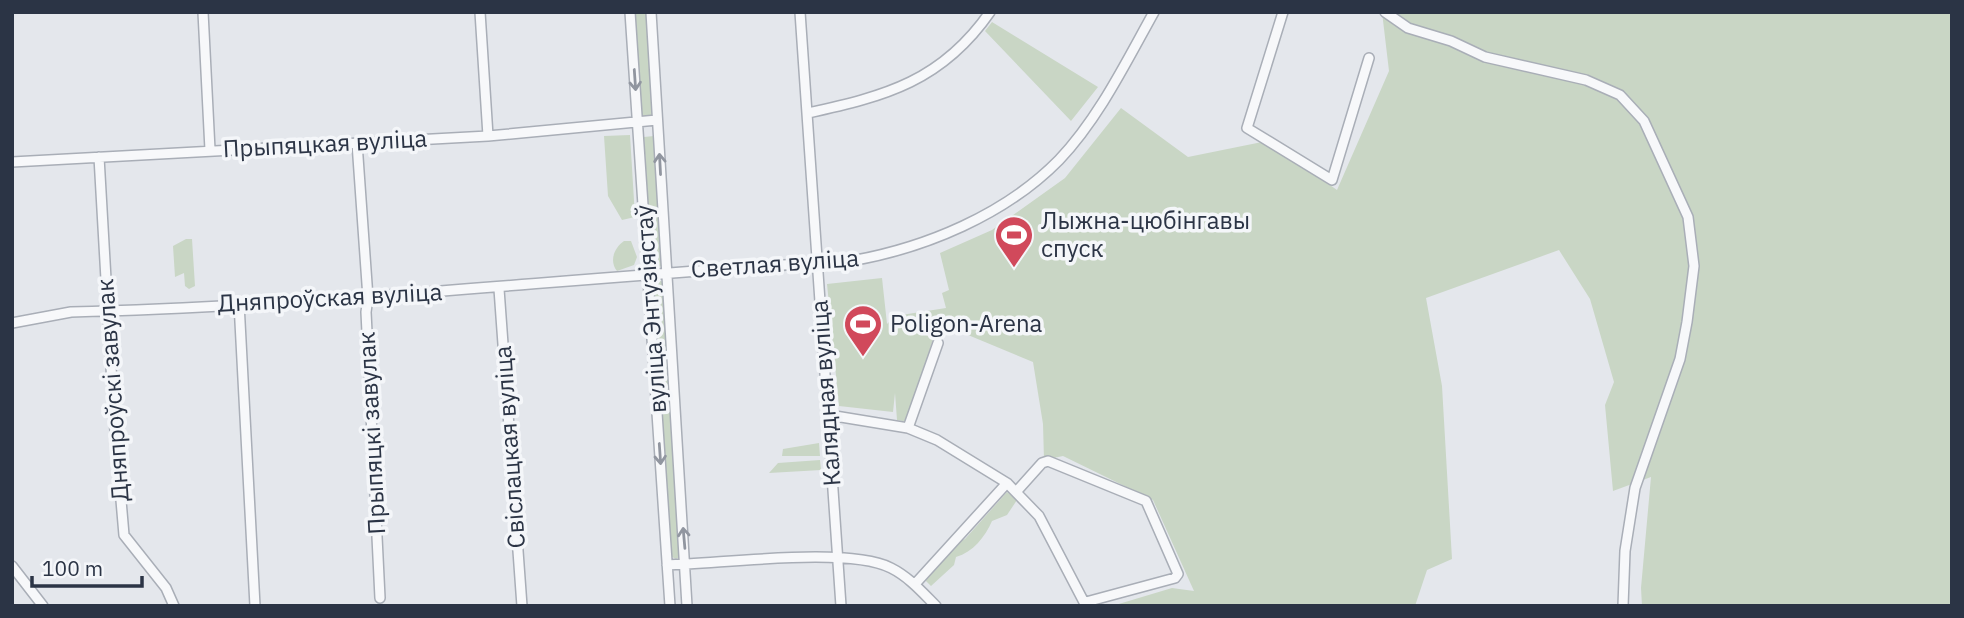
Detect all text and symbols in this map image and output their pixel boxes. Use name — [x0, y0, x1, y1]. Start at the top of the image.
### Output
one-way arrow — [629, 69, 642, 91]
street label: Прыпяцкая вуліца — [222, 122, 428, 164]
one-way arrow — [653, 153, 666, 176]
street label: вуліца Энтузіястаў — [627, 204, 673, 414]
place label: Лыжна-цюбінгавы спуск — [1041, 204, 1250, 264]
sports icon: Лыжна-цюбінгавы спуск — [993, 214, 1035, 269]
street label: Светлая вуліца — [690, 241, 860, 285]
street label: Дняпроўская вуліца — [217, 275, 443, 319]
street label: Дняпроўскі завулак — [88, 278, 136, 502]
street label: Калядная вуліца — [803, 299, 847, 487]
sports icon: Poligon-Arena — [842, 303, 884, 358]
place label: Poligon-Arena — [890, 307, 1043, 339]
street label: Прыпяцкі завулак — [350, 331, 392, 535]
street label: Свіслацкая вуліца — [486, 345, 532, 549]
one-way arrow — [654, 442, 667, 465]
one-way arrow — [677, 527, 690, 549]
scale bar — [32, 544, 142, 588]
text: 100 m — [42, 554, 103, 582]

